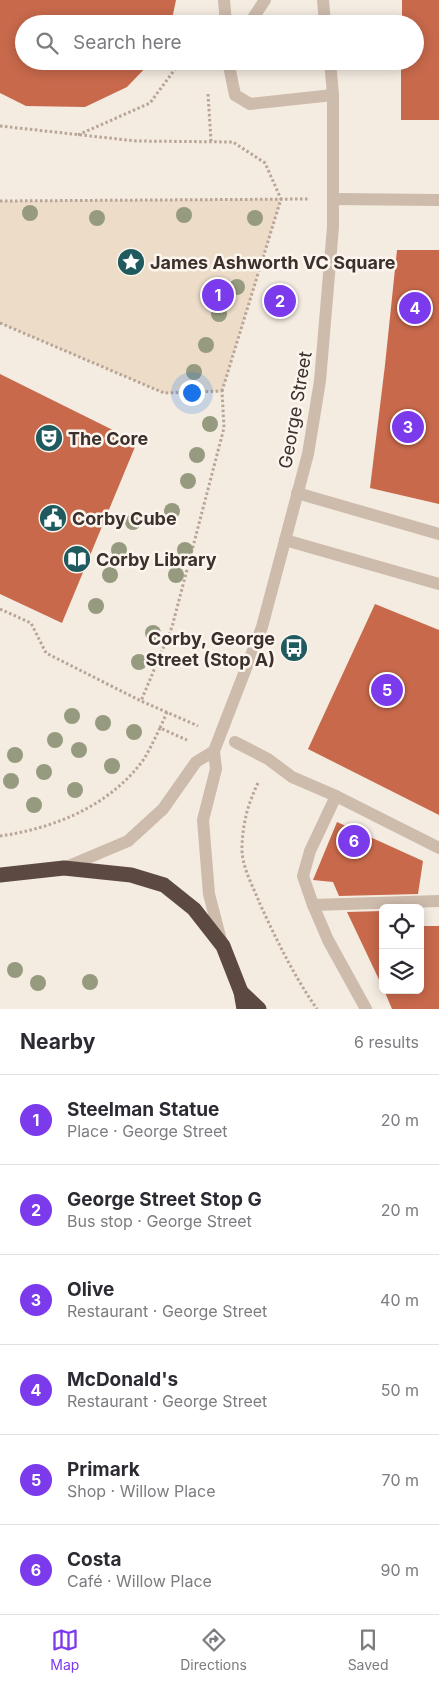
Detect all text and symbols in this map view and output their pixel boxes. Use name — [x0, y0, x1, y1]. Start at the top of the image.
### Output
search box — [15, 15, 424, 70]
icon: search — [33, 29, 61, 57]
text: Search here — [73, 31, 182, 54]
place icon: James Ashworth VC Square — [116, 247, 146, 277]
place label: James Ashworth VC Square — [150, 252, 396, 273]
pin: 1 — [202, 276, 234, 314]
pin: 2 — [264, 282, 296, 320]
pin: 4 — [399, 289, 431, 327]
street label: George Street — [274, 350, 316, 470]
your location — [179, 380, 205, 406]
pin: 3 — [392, 408, 424, 446]
theatre icon: The Core — [34, 423, 64, 453]
place label: The Core — [68, 428, 148, 449]
public building icon: Corby Cube — [38, 503, 68, 533]
place label: Corby Cube — [72, 508, 177, 529]
library icon: Corby Library — [62, 544, 92, 574]
place label: Corby Library — [96, 549, 217, 570]
place label: Corby, George Street (Stop A) — [146, 628, 275, 670]
bus stop icon: Corby, George Street (Stop A) — [279, 633, 309, 663]
pin: 5 — [371, 671, 403, 709]
pin: 6 — [338, 822, 370, 860]
map controls — [379, 904, 424, 994]
button: locate — [379, 904, 424, 949]
button: layers — [379, 949, 424, 994]
text: Nearby — [20, 1029, 95, 1054]
text: 6 results — [354, 1032, 419, 1052]
text: Steelman Statue — [67, 1098, 219, 1121]
text: 1 — [33, 1110, 39, 1130]
text: 20 m — [381, 1110, 419, 1130]
text: Place · George Street — [67, 1121, 228, 1141]
text: George Street Stop G — [67, 1188, 262, 1211]
text: 2 — [31, 1200, 41, 1220]
text: 20 m — [381, 1200, 419, 1220]
text: Bus stop · George Street — [67, 1211, 252, 1231]
text: Olive — [67, 1278, 114, 1301]
text: 3 — [31, 1290, 41, 1310]
text: 40 m — [380, 1290, 419, 1310]
text: Restaurant · George Street — [67, 1301, 267, 1321]
text: McDonald's — [67, 1368, 178, 1391]
text: 4 — [31, 1380, 41, 1400]
text: 50 m — [381, 1380, 419, 1400]
text: Restaurant · George Street — [67, 1391, 267, 1411]
text: Primark — [67, 1458, 140, 1481]
text: 5 — [31, 1470, 41, 1490]
text: 70 m — [382, 1470, 419, 1490]
text: Shop · Willow Place — [67, 1481, 216, 1501]
text: Costa — [67, 1548, 121, 1571]
text: 6 — [31, 1560, 41, 1580]
text: 90 m — [380, 1560, 419, 1580]
text: Café · Willow Place — [67, 1571, 212, 1591]
tab: Map — [50, 1626, 79, 1673]
tab: Directions — [180, 1626, 247, 1673]
tab: Saved — [348, 1626, 389, 1673]

